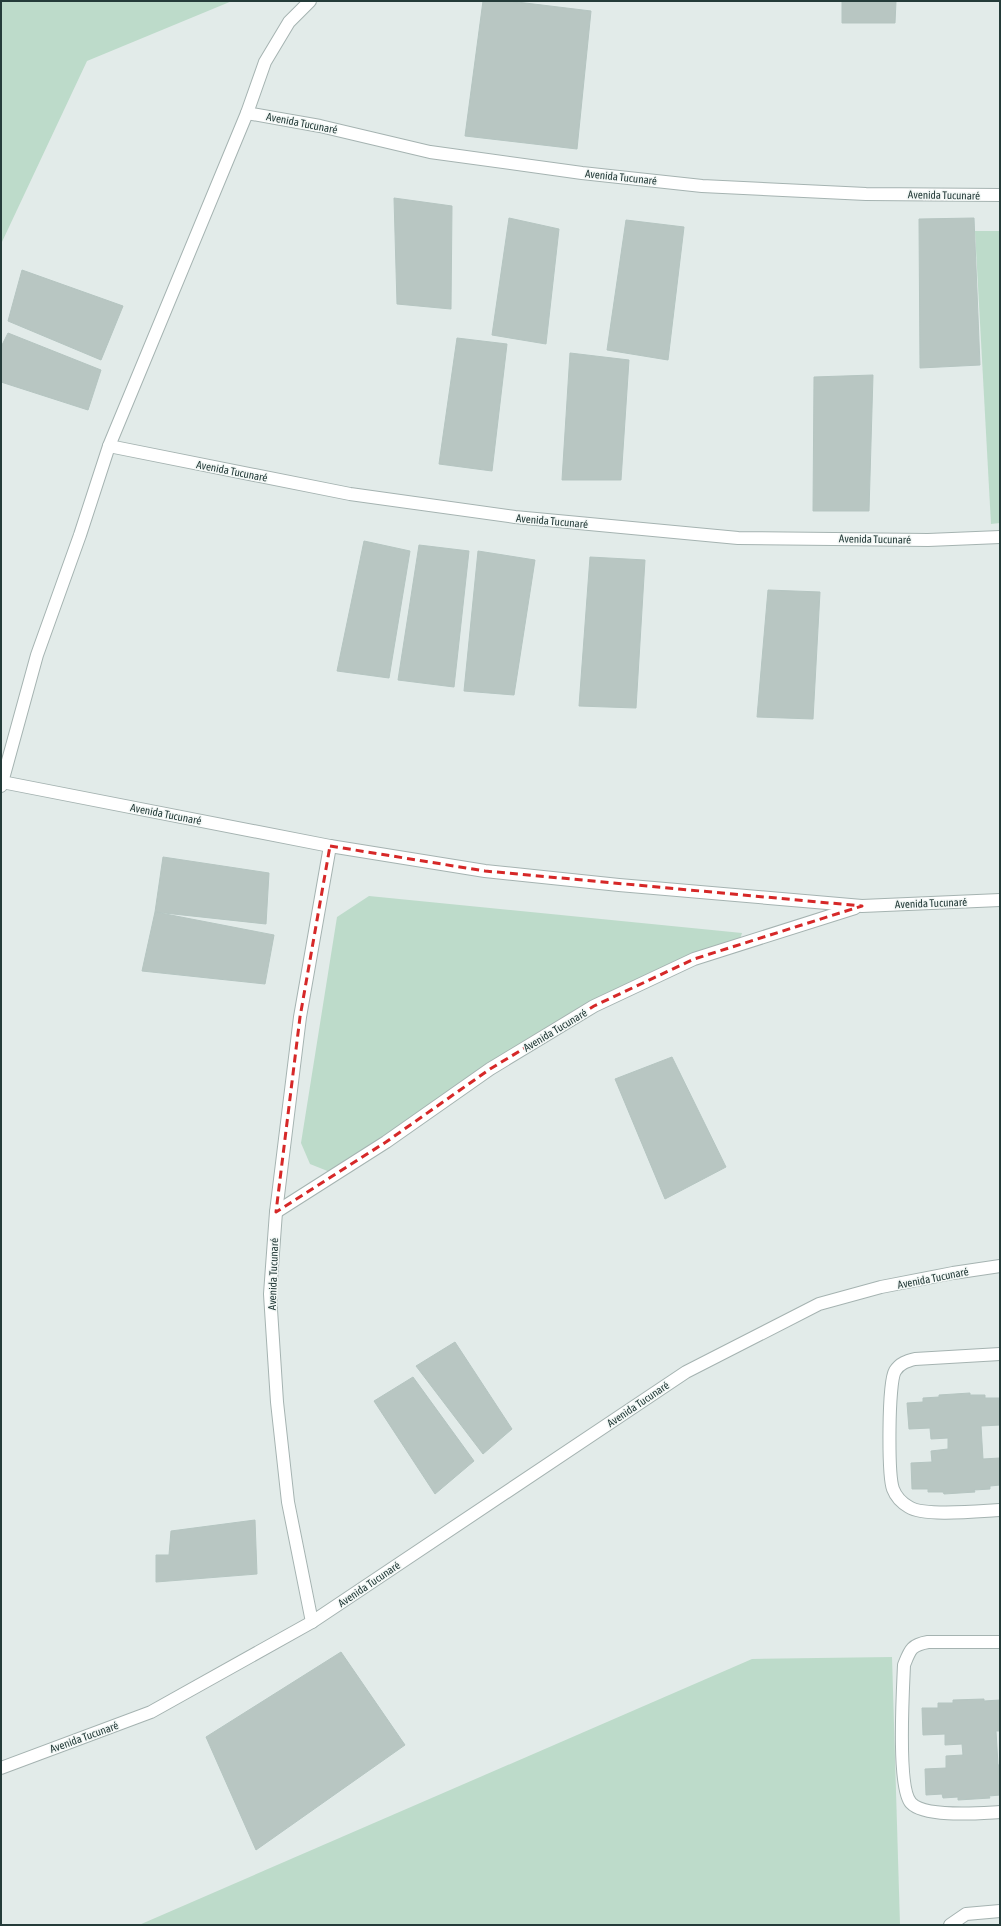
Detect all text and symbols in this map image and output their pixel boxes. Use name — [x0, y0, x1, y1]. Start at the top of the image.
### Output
street label: Avenida Tucunaré — [265, 110, 339, 136]
street label: Avenida Tucunaré — [584, 167, 658, 187]
street label: Avenida Tucunaré — [908, 188, 980, 202]
street label: Avenida Tucunaré — [195, 458, 269, 484]
street label: Avenida Tucunaré — [516, 512, 588, 530]
street label: Avenida Tucunaré — [839, 532, 911, 546]
street label: Avenida Tucunaré — [129, 801, 203, 827]
street label: Avenida Tucunaré — [895, 896, 967, 910]
street label: Avenida Tucunaré — [521, 1006, 589, 1054]
street label: Avenida Tucunaré — [266, 1238, 280, 1310]
street label: Avenida Tucunaré — [896, 1265, 970, 1291]
street label: Avenida Tucunaré — [605, 1379, 671, 1429]
street label: Avenida Tucunaré — [336, 1559, 402, 1609]
street label: Avenida Tucunaré — [48, 1719, 120, 1755]

